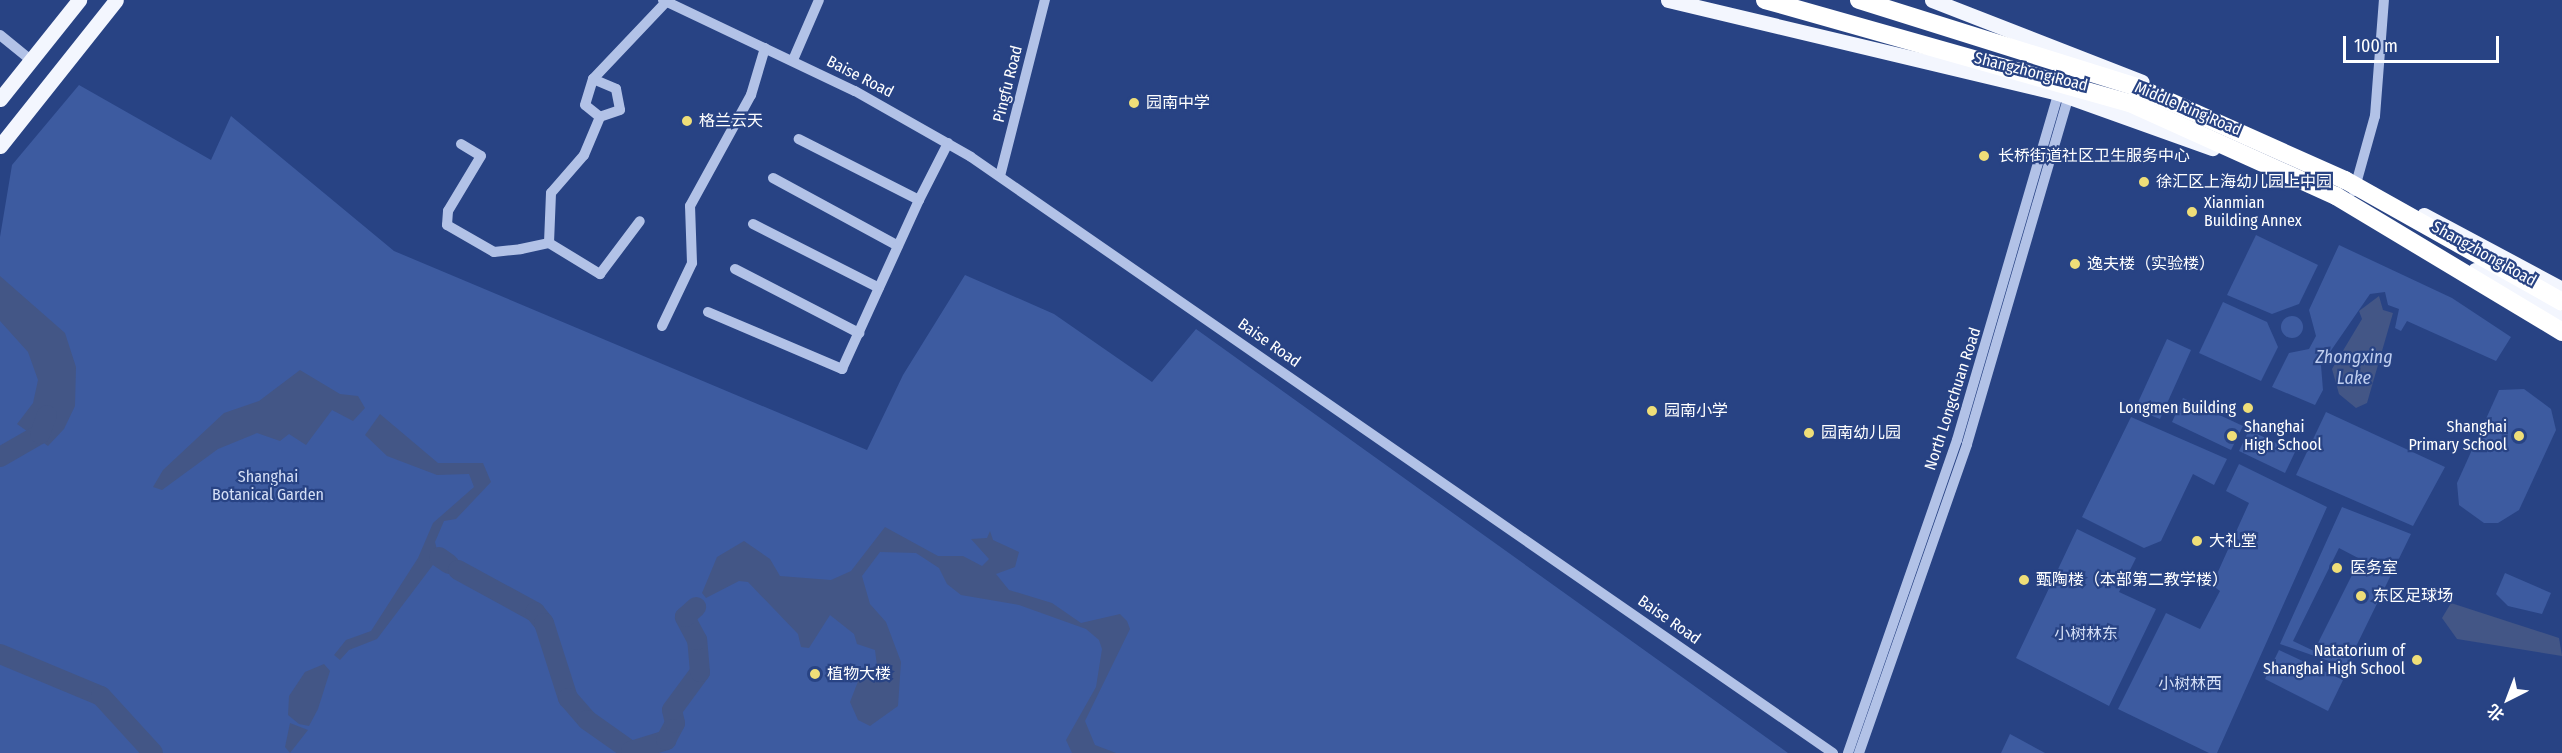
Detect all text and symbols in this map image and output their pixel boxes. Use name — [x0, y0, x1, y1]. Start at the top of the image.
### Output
scale bar — [2346, 24, 2502, 62]
text: 100 m — [2354, 35, 2398, 57]
street label: Pingfu Road — [989, 44, 1027, 124]
street label: Shangzhong Road — [1972, 49, 2090, 95]
street label: Baise Road — [823, 52, 897, 102]
street label: Middle Ring Road — [2132, 78, 2244, 140]
place label: 园南中学 — [1146, 93, 1210, 113]
marker: 园南中学 — [1127, 96, 1141, 110]
place label: 格兰云天 — [699, 111, 763, 131]
marker: 格兰云天 — [680, 114, 694, 128]
place label: 长桥街道社区卫生服务中心 — [1998, 146, 2190, 166]
marker: 长桥街道社区卫生服务中心 — [1975, 147, 1993, 165]
place label: 徐汇区上海幼儿园上中园 — [2156, 172, 2332, 192]
marker: 徐汇区上海幼儿园上中园 — [2137, 175, 2151, 189]
place label: Xianmian Building Annex — [2204, 193, 2302, 231]
marker: Xianmian Building Annex — [2185, 205, 2199, 219]
street label: Shangzhong Road — [2429, 217, 2539, 291]
place label: 逸夫楼（实验楼） — [2087, 254, 2215, 274]
marker: 逸夫楼（实验楼） — [2068, 257, 2082, 271]
street label: Baise Road — [1234, 314, 1304, 372]
street label: North Longchuan Road — [1921, 325, 1985, 473]
water label: Zhongxing Lake — [2315, 347, 2393, 389]
place label: Longmen Building — [2119, 398, 2236, 418]
place label: 园南小学 — [1664, 401, 1728, 421]
marker: Longmen Building — [2241, 401, 2255, 415]
marker: 园南小学 — [1645, 404, 1659, 418]
place label: Shanghai High School — [2244, 417, 2322, 455]
place label: Shanghai Primary School — [2408, 417, 2507, 455]
place label: 园南幼儿园 — [1821, 423, 1901, 443]
marker: 园南幼儿园 — [1802, 426, 1816, 440]
marker: Shanghai High School — [2225, 429, 2239, 443]
marker: Shanghai Primary School — [2512, 429, 2526, 443]
park label: Shanghai Botanical Garden — [212, 467, 324, 505]
place label: 大礼堂 — [2209, 531, 2257, 551]
marker: 大礼堂 — [2190, 534, 2204, 548]
place label: 医务室 — [2350, 558, 2398, 578]
marker: 医务室 — [2328, 559, 2346, 577]
place label: 甄陶楼（本部第二教学楼） — [2036, 570, 2228, 590]
marker: 甄陶楼（本部第二教学楼） — [2017, 573, 2031, 587]
place label: 东区足球场 — [2373, 586, 2453, 606]
marker: 东区足球场 — [2354, 589, 2368, 603]
street label: Baise Road — [1634, 591, 1704, 649]
park label: 小树林东 — [2054, 624, 2118, 644]
place label: Natatorium of Shanghai High School — [2263, 641, 2405, 679]
marker: Natatorium of Shanghai High School — [2410, 653, 2424, 667]
place label: 植物大楼 — [827, 664, 891, 684]
marker: 植物大楼 — [808, 667, 822, 681]
north arrow — [2478, 669, 2538, 729]
park label: 小树林西 — [2158, 674, 2222, 694]
text: 北 — [2483, 700, 2508, 725]

